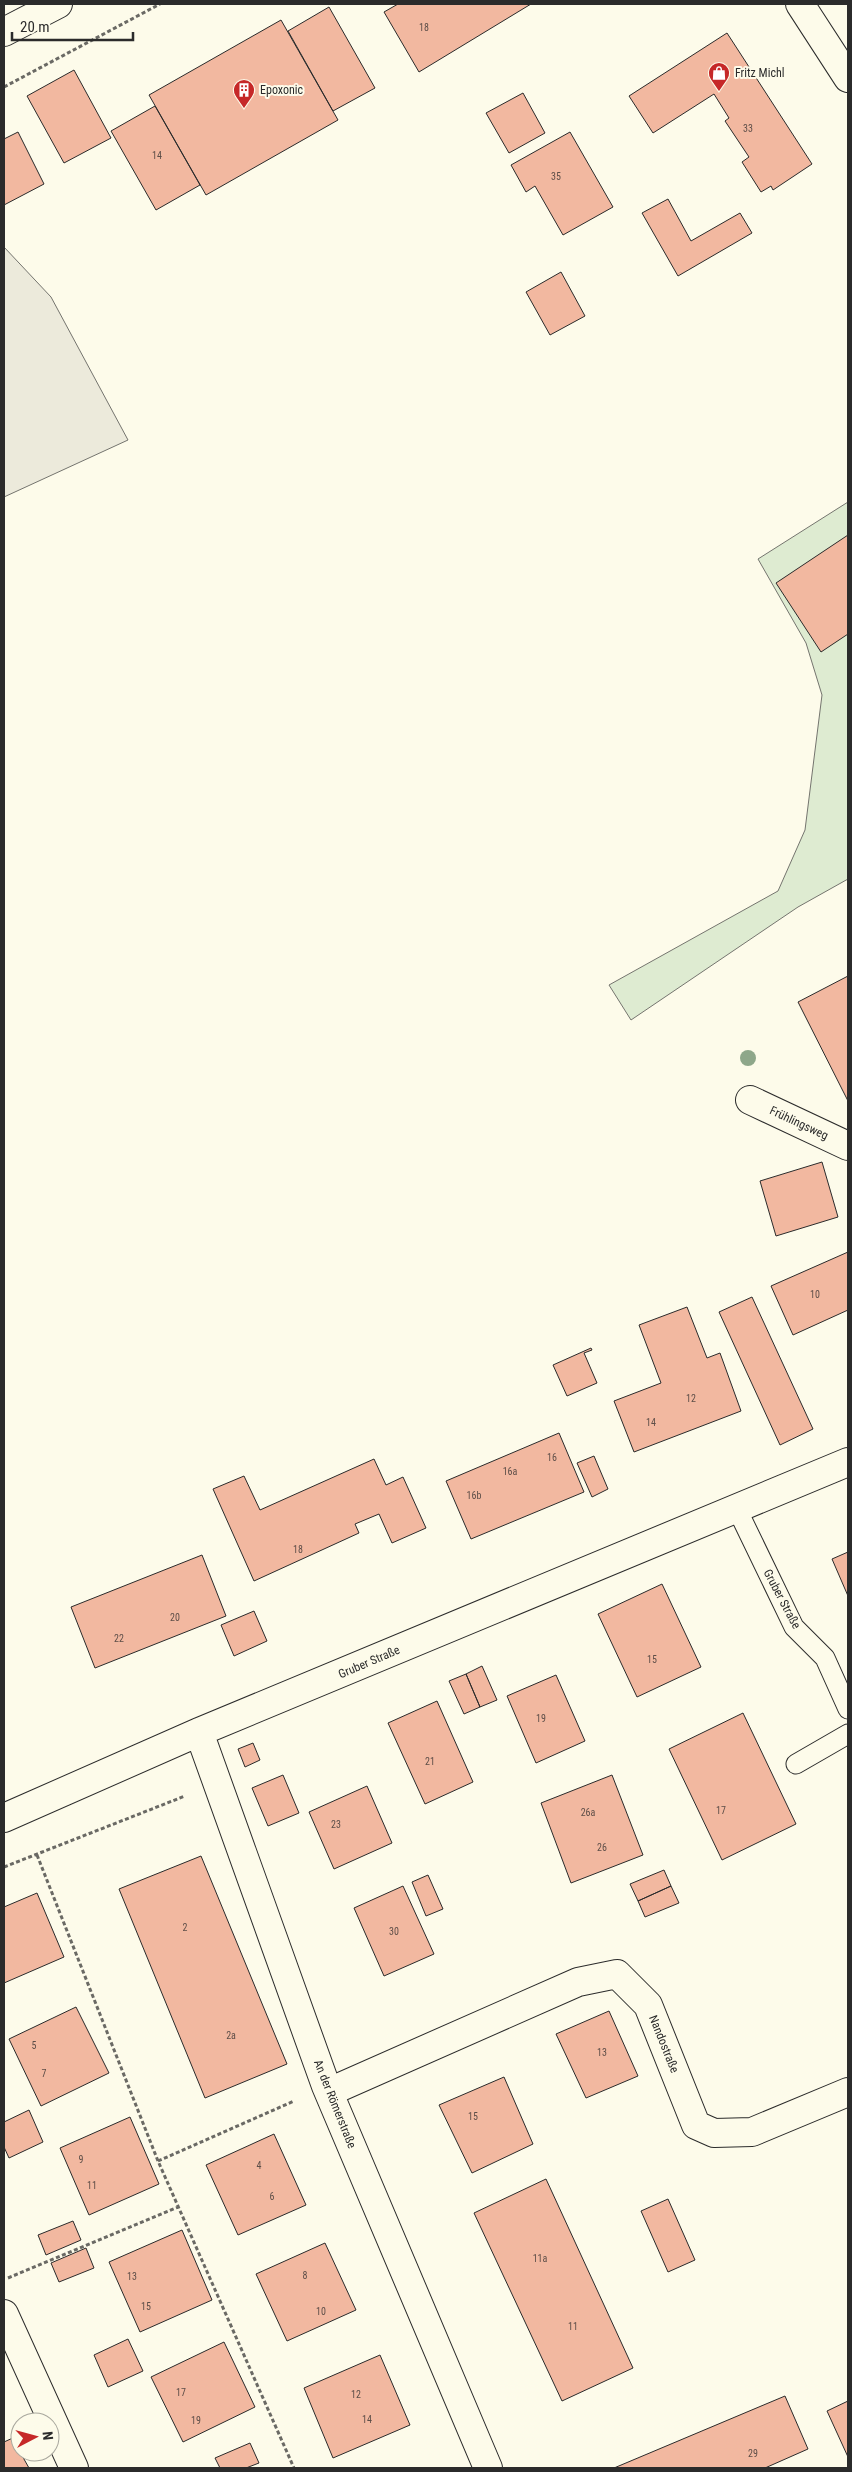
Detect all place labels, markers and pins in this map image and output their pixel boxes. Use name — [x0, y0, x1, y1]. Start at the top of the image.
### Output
shop icon: Fritz Michl — [707, 61, 731, 92]
place label: Fritz Michl — [735, 66, 785, 80]
building icon: Epoxonic — [232, 78, 256, 109]
place label: Epoxonic — [260, 83, 304, 97]

